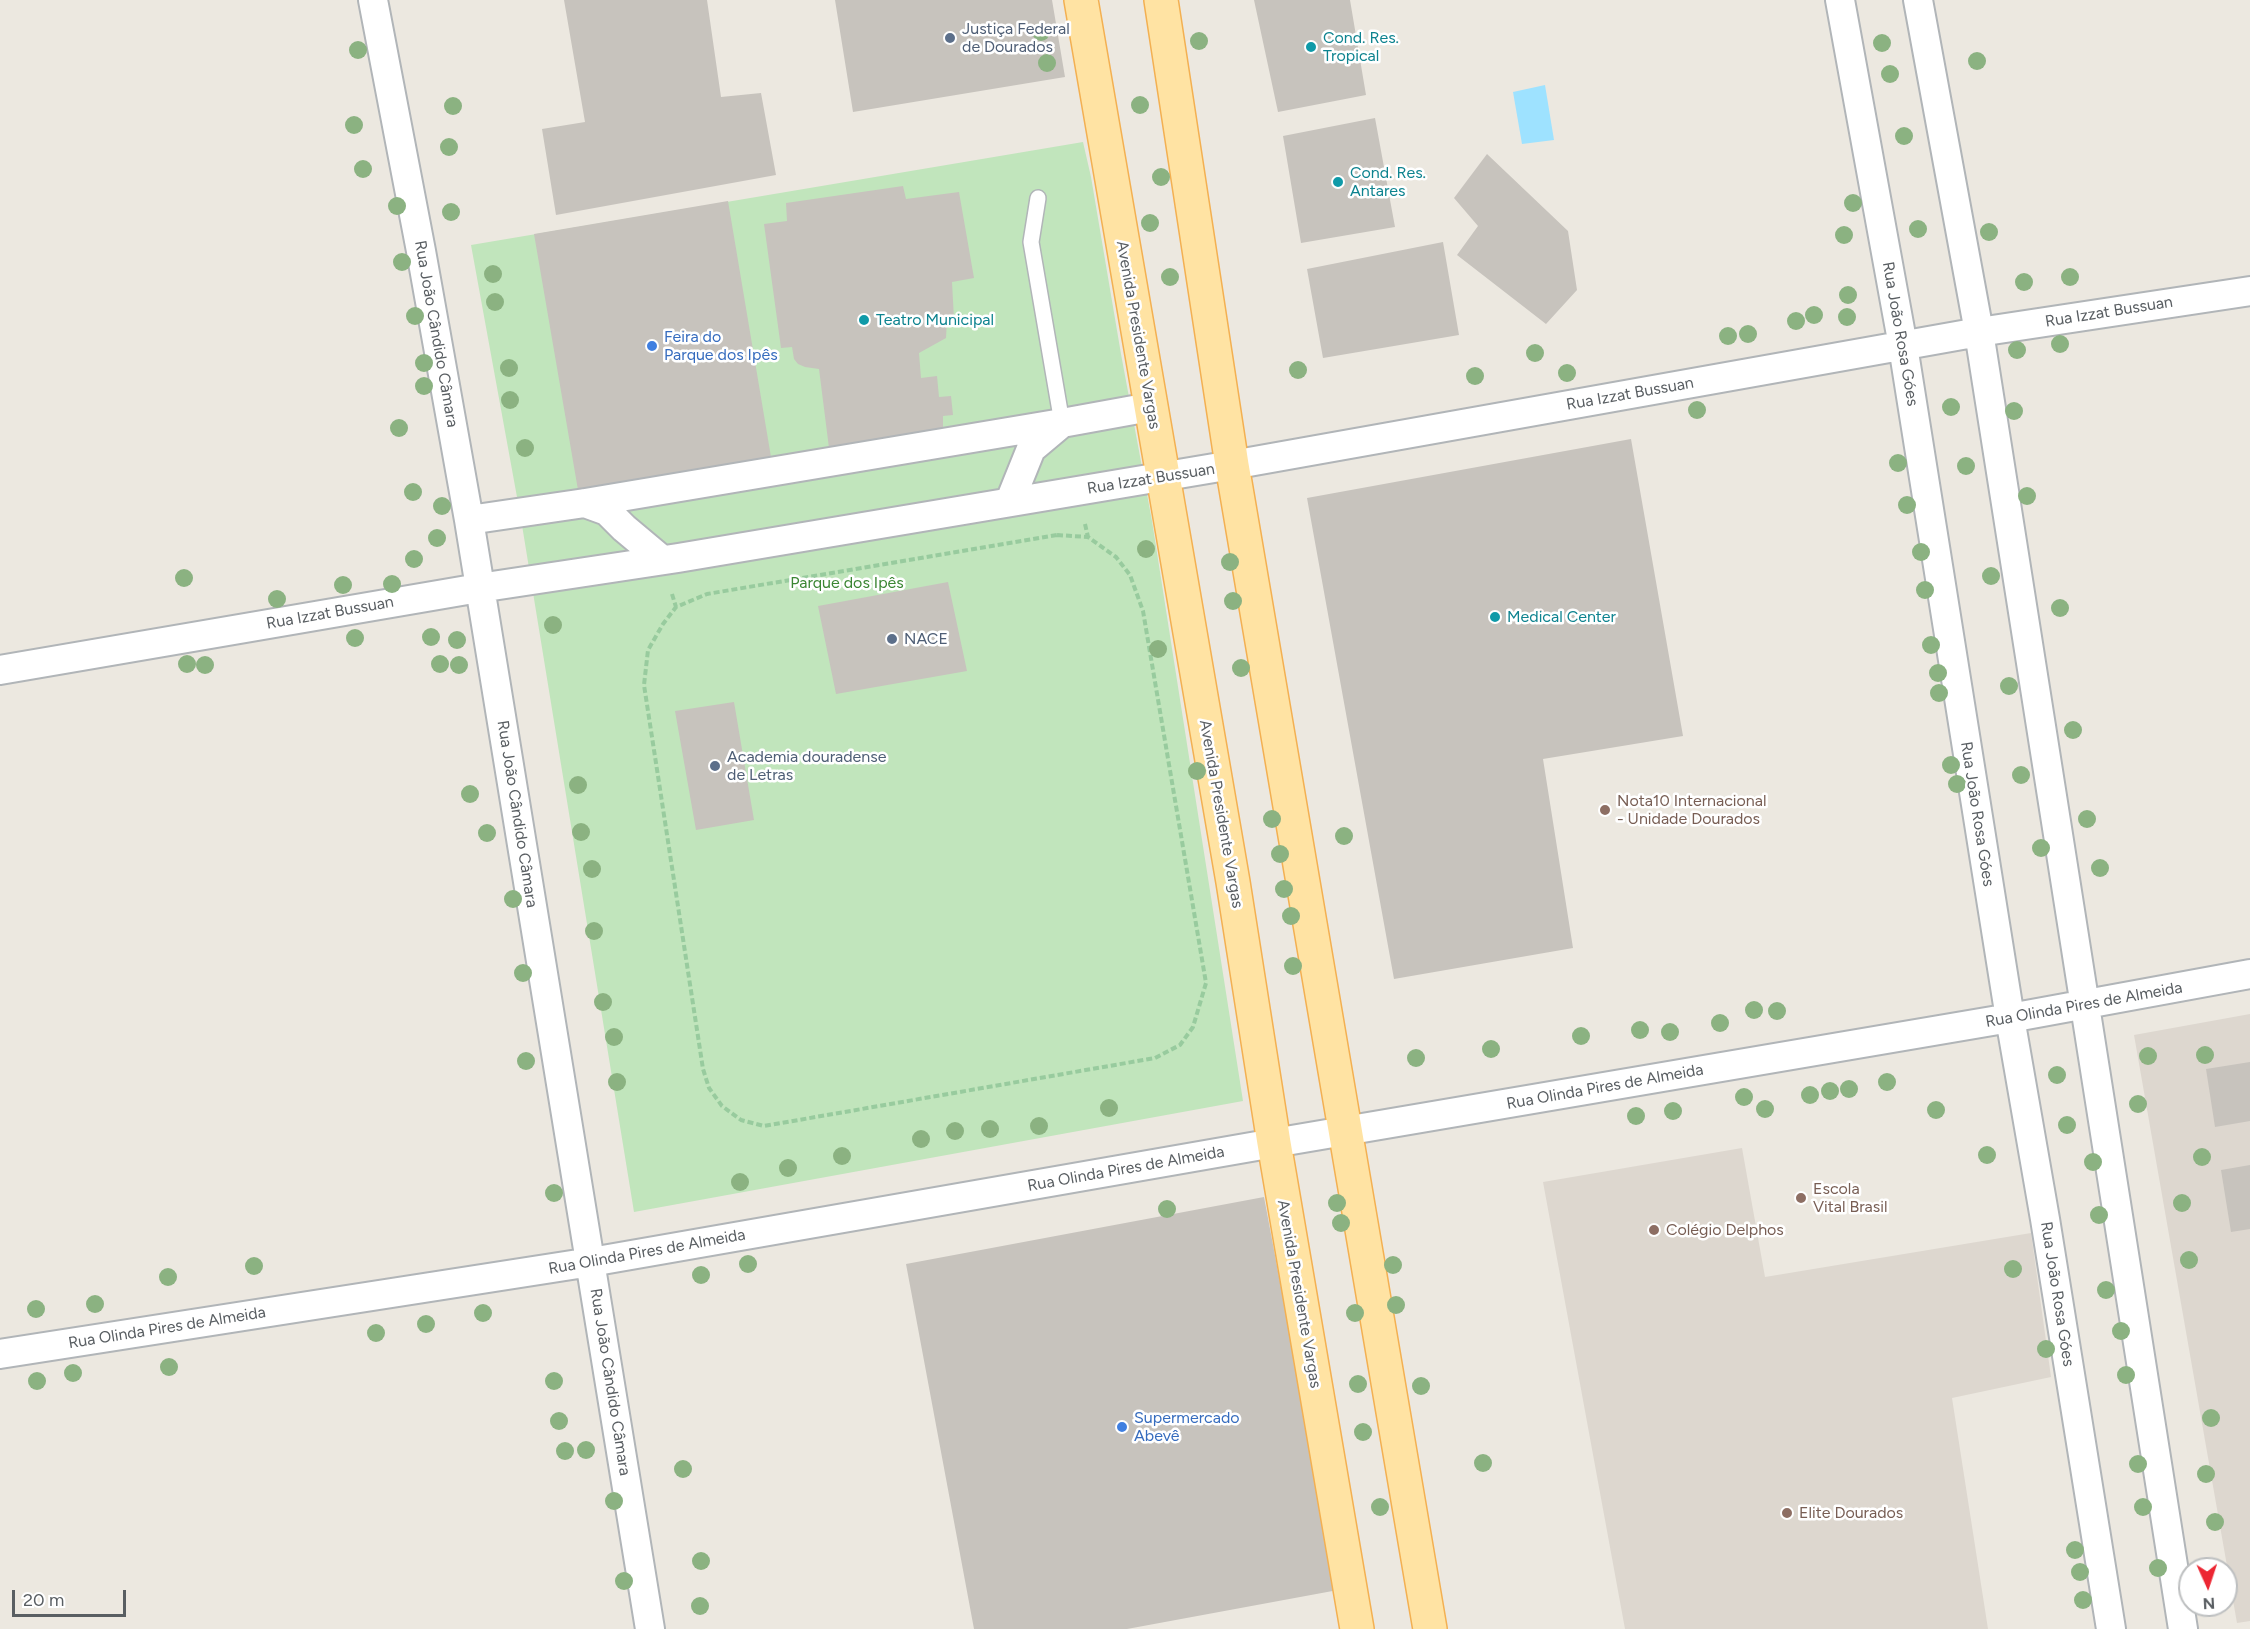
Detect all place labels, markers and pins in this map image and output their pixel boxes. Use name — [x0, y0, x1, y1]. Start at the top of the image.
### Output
place label: Justiça Federal de Dourados — [962, 19, 1070, 57]
place label: Cond. Res. Tropical — [1323, 28, 1399, 66]
marker: Justiça Federal de Dourados — [943, 31, 957, 45]
marker: Cond. Res. Tropical — [1304, 40, 1318, 54]
place label: Cond. Res. Antares — [1350, 163, 1426, 201]
marker: Cond. Res. Antares — [1331, 175, 1345, 189]
place label: Teatro Municipal — [876, 310, 994, 330]
marker: Teatro Municipal — [857, 313, 871, 327]
place label: Feira do Parque dos Ipês — [664, 327, 778, 365]
marker: Feira do Parque dos Ipês — [645, 339, 659, 353]
place label: Medical Center — [1507, 607, 1616, 627]
marker: Medical Center — [1488, 610, 1502, 624]
place label: NACE — [904, 629, 948, 649]
marker: NACE — [885, 632, 899, 646]
place label: Academia douradense de Letras — [727, 747, 886, 785]
marker: Academia douradense de Letras — [708, 759, 722, 773]
place label: Nota10 Internacional - Unidade Dourados — [1617, 791, 1766, 829]
marker: Nota10 Internacional - Unidade Dourados — [1598, 803, 1612, 817]
place label: Escola Vital Brasil — [1813, 1179, 1887, 1217]
marker: Escola Vital Brasil — [1794, 1191, 1808, 1205]
place label: Colégio Delphos — [1666, 1220, 1784, 1240]
marker: Colégio Delphos — [1647, 1223, 1661, 1237]
place label: Supermercado Abevê — [1134, 1408, 1240, 1446]
marker: Supermercado Abevê — [1115, 1420, 1129, 1434]
place label: Elite Dourados — [1799, 1503, 1903, 1523]
marker: Elite Dourados — [1780, 1506, 1794, 1520]

